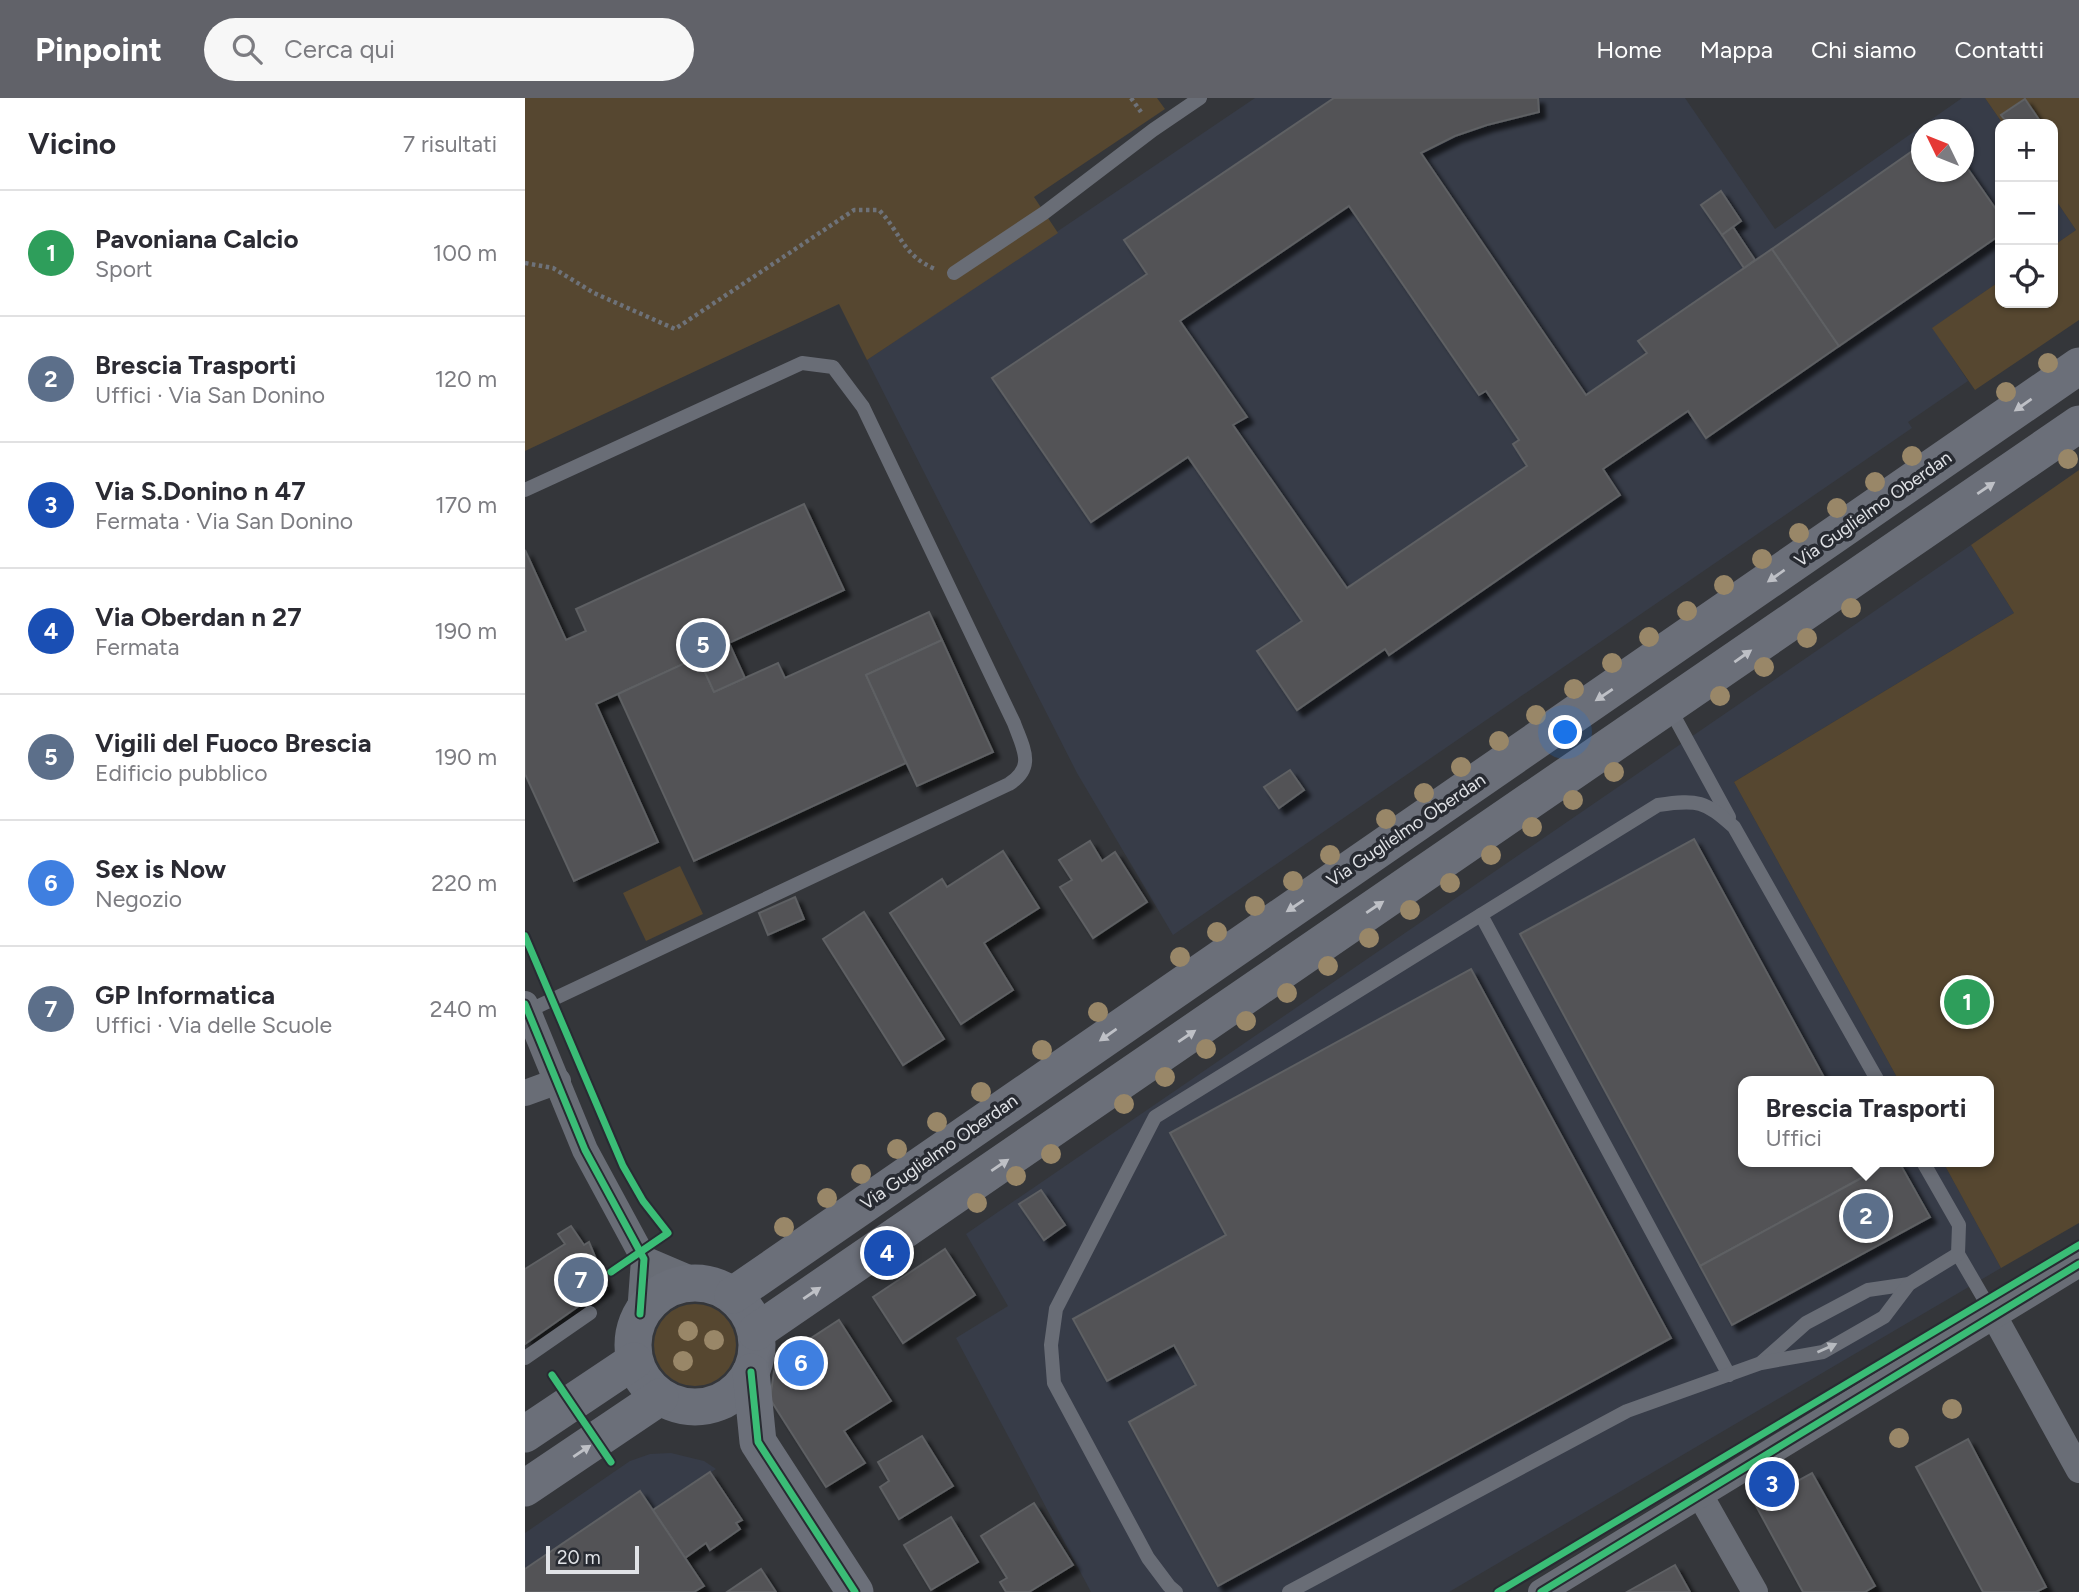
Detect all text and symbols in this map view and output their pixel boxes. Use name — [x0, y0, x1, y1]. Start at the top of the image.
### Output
search box — [204, 18, 694, 81]
text: Pinpoint — [35, 30, 162, 69]
icon: search — [228, 30, 266, 68]
text: Cerca qui — [284, 33, 395, 65]
text: Home — [1596, 35, 1662, 64]
text: Mappa — [1700, 35, 1773, 64]
text: Chi siamo — [1811, 35, 1916, 64]
text: Contatti — [1954, 35, 2044, 64]
north arrow — [1911, 119, 1974, 182]
map controls — [1995, 119, 2058, 308]
button: + — [1995, 119, 2058, 182]
text: Vicino — [28, 125, 116, 162]
text: 7 risultati — [403, 130, 497, 158]
button: − — [1995, 182, 2058, 245]
text: Pavoniana Calcio — [95, 223, 299, 255]
text: 1 — [46, 239, 56, 267]
text: 100 m — [433, 239, 497, 267]
button: locate — [1995, 245, 2058, 308]
text: Sport — [95, 255, 153, 283]
text: Brescia Trasporti — [95, 349, 296, 381]
text: 2 — [44, 365, 58, 393]
text: 120 m — [435, 365, 497, 393]
text: Uffici · Via San Donino — [95, 381, 325, 409]
one-way arrow — [2014, 398, 2032, 412]
street label: Via Guglielmo Oberdan — [1790, 446, 1956, 572]
text: Via S.Donino n 47 — [95, 475, 306, 507]
one-way arrow — [1976, 482, 1995, 495]
text: 3 — [45, 491, 57, 519]
text: 170 m — [435, 491, 497, 519]
text: Fermata · Via San Donino — [95, 507, 353, 535]
one-way arrow — [1767, 569, 1785, 583]
text: Via Oberdan n 27 — [95, 601, 302, 633]
text: 4 — [44, 617, 58, 645]
text: 190 m — [434, 617, 497, 645]
pin: 5 — [680, 619, 726, 671]
text: Fermata — [95, 633, 179, 661]
one-way arrow — [1734, 649, 1752, 663]
one-way arrow — [1595, 688, 1613, 702]
your location — [1548, 715, 1582, 749]
text: Vigili del Fuoco Brescia — [95, 727, 372, 759]
text: 5 — [44, 743, 58, 771]
text: 190 m — [434, 743, 497, 771]
text: Edificio pubblico — [95, 759, 268, 787]
street label: Via Guglielmo Oberdan — [1322, 769, 1490, 891]
text: Sex is Now — [95, 853, 226, 885]
text: 6 — [44, 869, 58, 897]
text: 220 m — [431, 869, 497, 897]
text: Negozio — [95, 885, 182, 913]
one-way arrow — [1286, 899, 1304, 913]
one-way arrow — [1365, 901, 1385, 914]
pin: 1 — [1944, 976, 1990, 1028]
text: GP Informatica — [95, 979, 275, 1011]
text: 7 — [45, 995, 57, 1023]
text: 240 m — [430, 995, 497, 1023]
text: Uffici · Via delle Scuole — [95, 1011, 332, 1039]
one-way arrow — [1099, 1028, 1117, 1042]
one-way arrow — [1178, 1029, 1196, 1043]
popup — [1738, 1076, 1994, 1167]
street label: Via Guglielmo Oberdan — [856, 1089, 1022, 1215]
text: Brescia Trasporti — [1765, 1092, 1967, 1124]
text: Uffici — [1765, 1124, 1822, 1152]
one-way arrow — [991, 1158, 1009, 1172]
pin: 2 — [1843, 1190, 1889, 1242]
pin: 4 — [864, 1227, 910, 1279]
pin: 7 — [558, 1254, 604, 1306]
one-way arrow — [803, 1286, 821, 1300]
pin: 6 — [778, 1337, 824, 1389]
one-way arrow — [1817, 1342, 1837, 1354]
one-way arrow — [572, 1444, 592, 1457]
pin: 3 — [1749, 1458, 1795, 1510]
scale bar — [546, 1543, 639, 1575]
text: 20 m — [557, 1546, 601, 1569]

